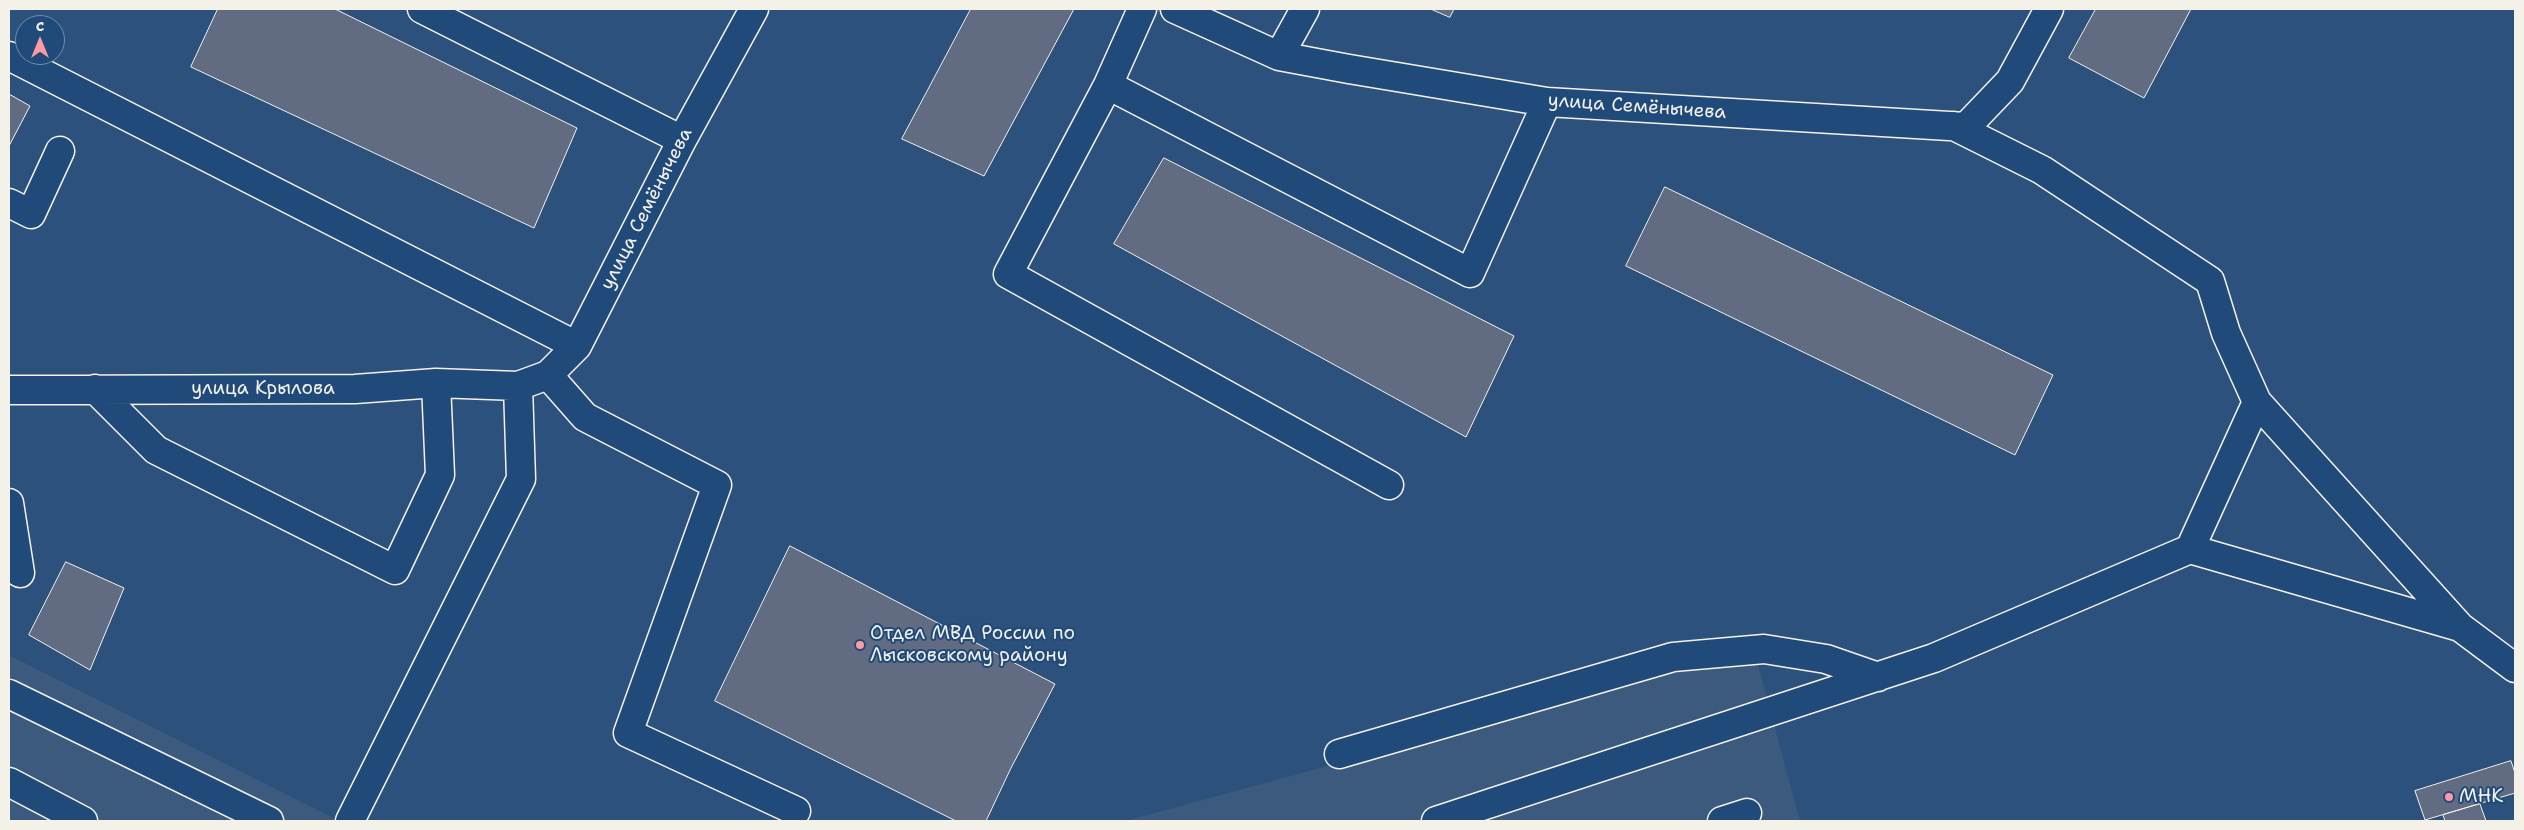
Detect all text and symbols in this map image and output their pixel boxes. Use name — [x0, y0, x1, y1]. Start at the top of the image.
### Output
north arrow — [15, 15, 65, 65]
text: С — [36, 17, 44, 35]
street label: улица Семёнычева — [1547, 89, 1727, 125]
street label: улица Семёнычева — [596, 124, 698, 294]
street label: улица Крылова — [191, 378, 335, 400]
place label: Отдел МВД России по Лысковскому району — [870, 623, 1075, 667]
marker: Отдел МВД России по Лысковскому району — [854, 639, 866, 651]
place label: МНК — [2459, 786, 2504, 808]
marker: МНК — [2443, 791, 2455, 803]

